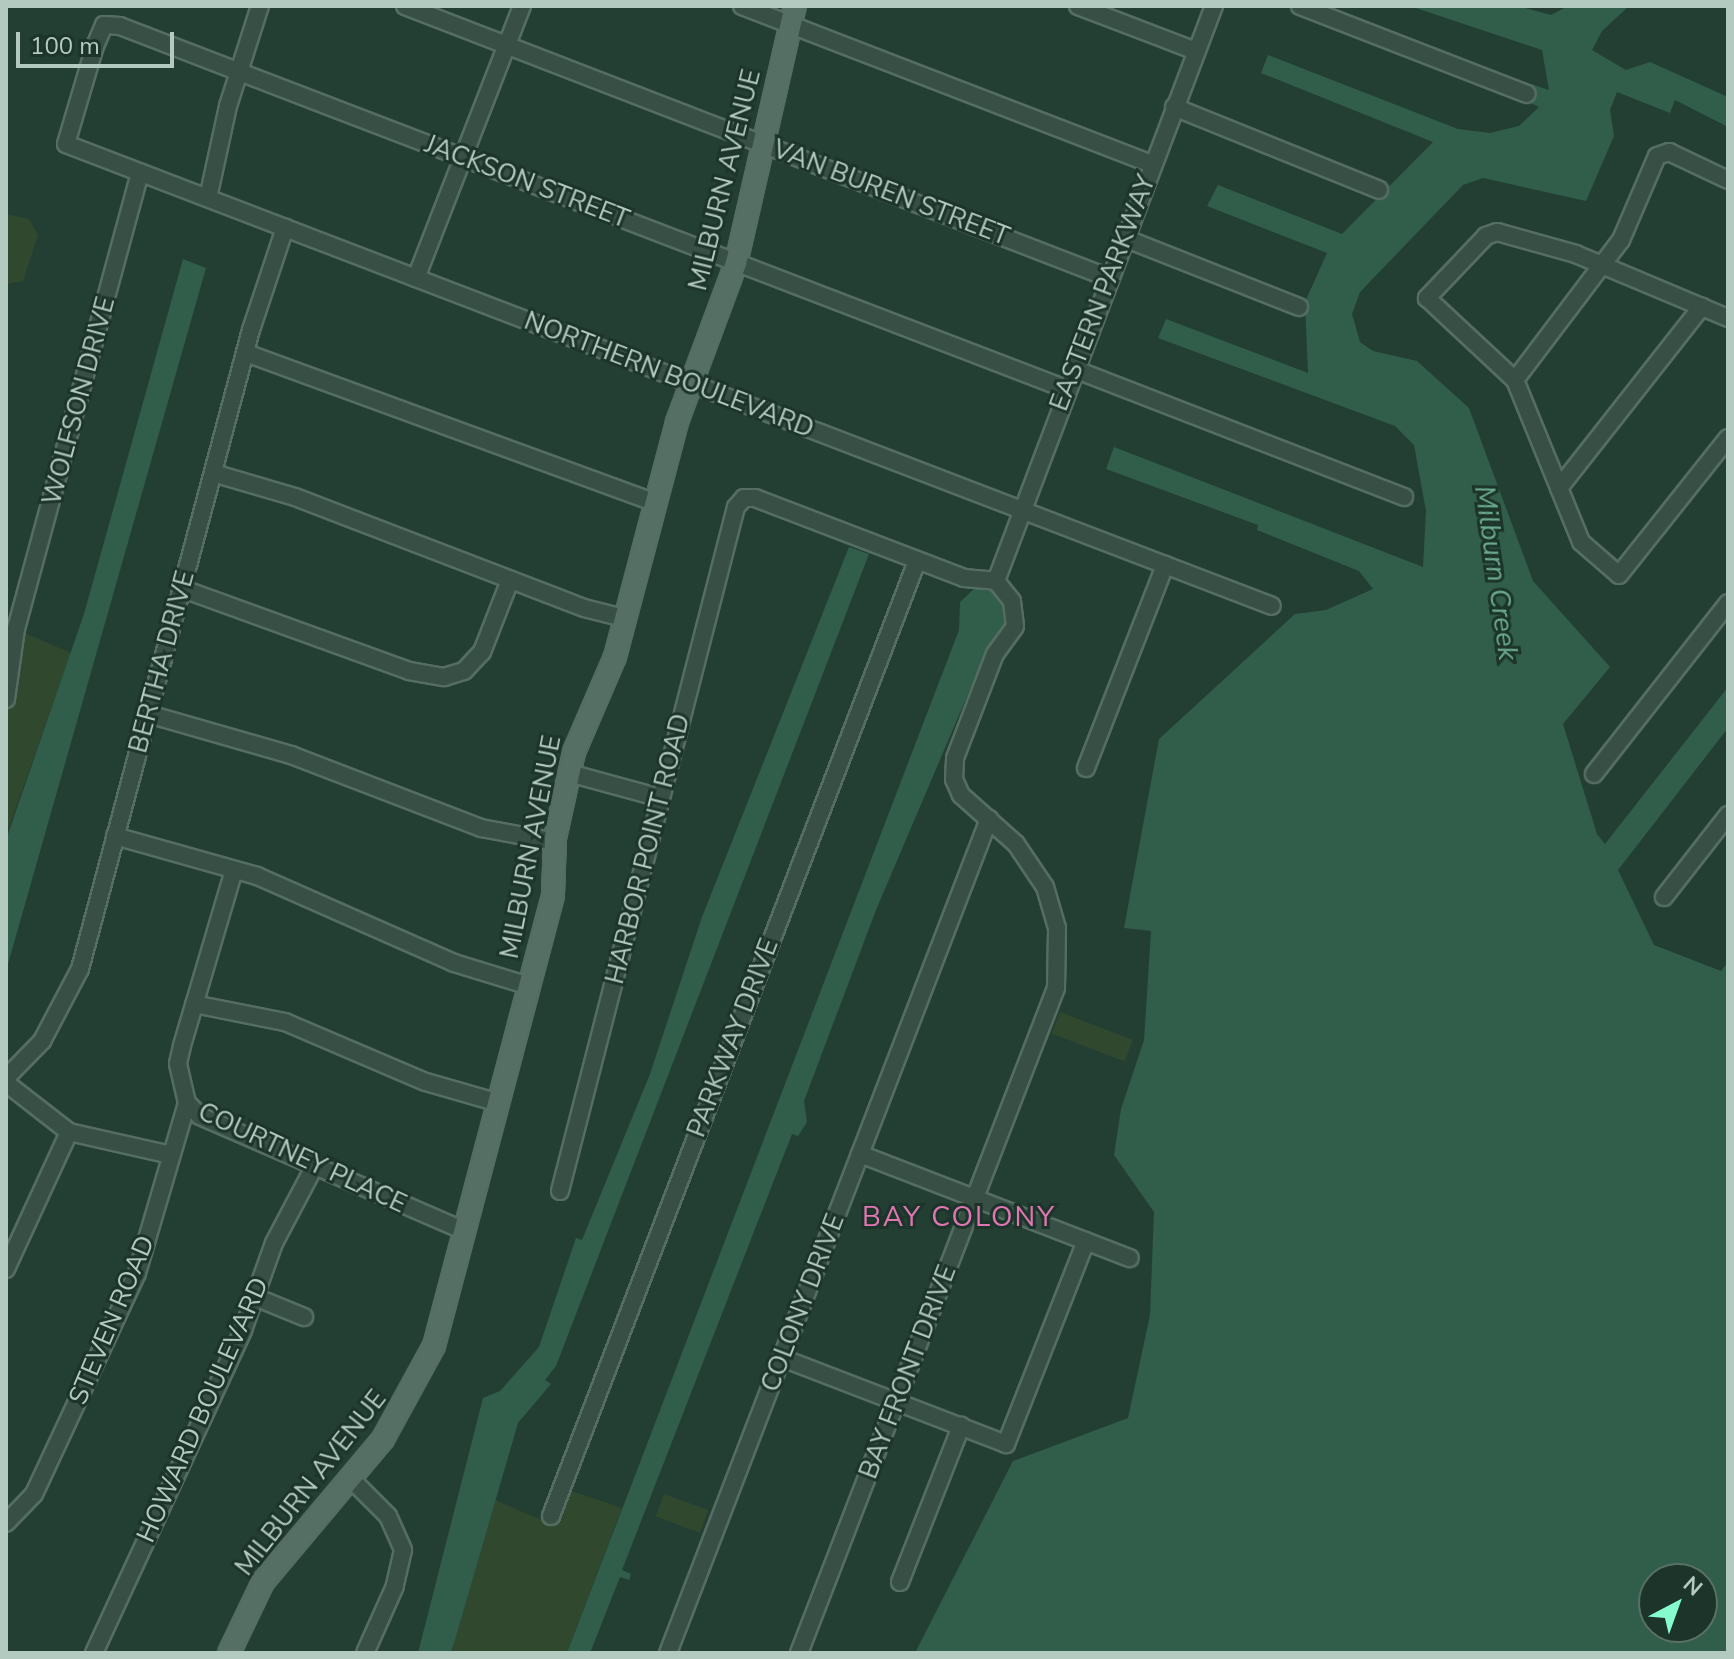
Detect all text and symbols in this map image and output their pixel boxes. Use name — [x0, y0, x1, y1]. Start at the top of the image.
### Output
scale bar — [20, 16, 178, 66]
text: 100 m — [30, 30, 100, 62]
street label: MILBURN AVENUE — [682, 66, 768, 294]
street label: JACKSON STREET — [420, 129, 634, 235]
street label: VAN BUREN STREET — [768, 134, 1014, 252]
street label: EASTERN PARKWAY — [1044, 171, 1162, 415]
street label: WOLFSON DRIVE — [36, 294, 122, 508]
street label: NORTHERN BOULEVARD — [520, 305, 818, 445]
water label: Milburn Creek — [1467, 483, 1525, 663]
street label: BERTHA DRIVE — [123, 568, 201, 756]
street label: HARBOR POINT ROAD — [599, 711, 697, 987]
street label: MILBURN AVENUE — [494, 733, 568, 961]
street label: PARKWAY DRIVE — [681, 934, 785, 1142]
street label: COURTNEY PLACE — [193, 1096, 411, 1220]
district label: BAY COLONY — [862, 1200, 1056, 1234]
street label: COLONY DRIVE — [755, 1210, 851, 1396]
street label: STEVEN ROAD — [62, 1231, 162, 1409]
street label: BAY FRONT DRIVE — [853, 1261, 963, 1483]
street label: HOWARD BOULEVARD — [130, 1273, 276, 1547]
street label: MILBURN AVENUE — [229, 1384, 393, 1582]
north arrow — [1638, 1563, 1718, 1643]
text: N — [1676, 1570, 1708, 1603]

